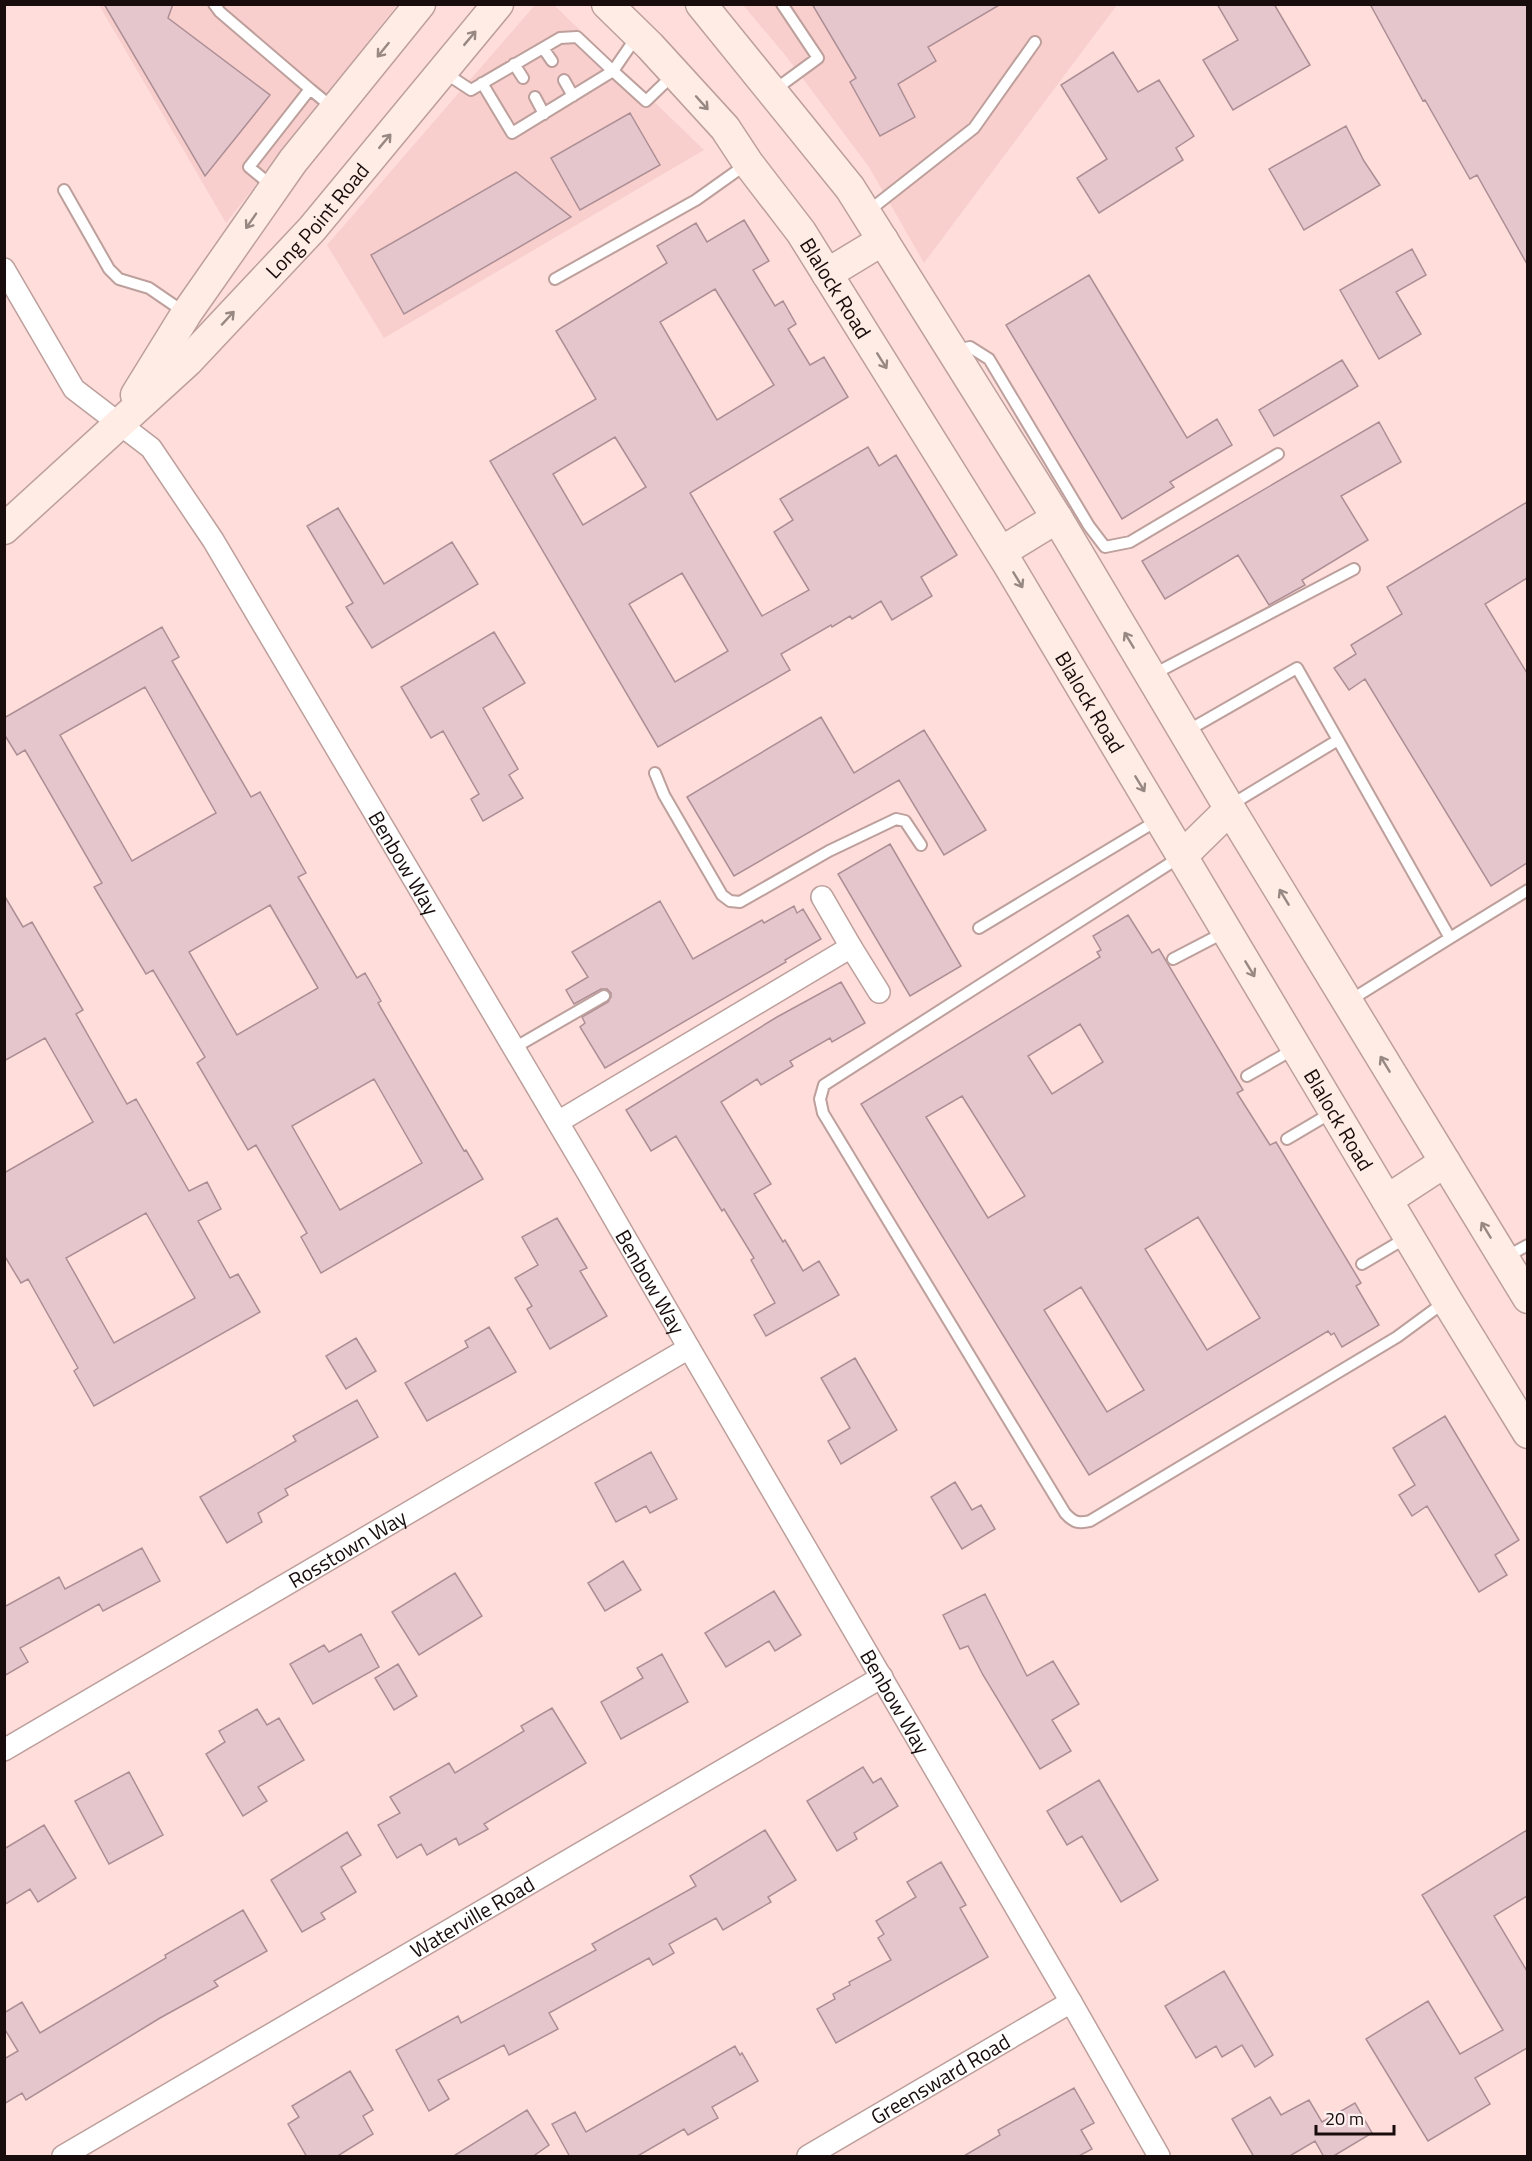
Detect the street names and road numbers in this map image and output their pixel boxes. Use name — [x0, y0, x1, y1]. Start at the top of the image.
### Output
street label: Long Point Road — [258, 156, 377, 286]
street label: Blalock Road — [792, 231, 879, 345]
street label: Blalock Road — [1047, 645, 1133, 759]
street label: Benbow Way — [361, 805, 448, 921]
street label: Blalock Road — [1296, 1063, 1382, 1177]
street label: Benbow Way — [608, 1223, 694, 1340]
street label: Rosstown Way — [282, 1501, 413, 1596]
street label: Benbow Way — [852, 1643, 939, 1760]
street label: Waterville Road — [404, 1868, 540, 1966]
street label: Greensward Road — [864, 2025, 1016, 2132]

